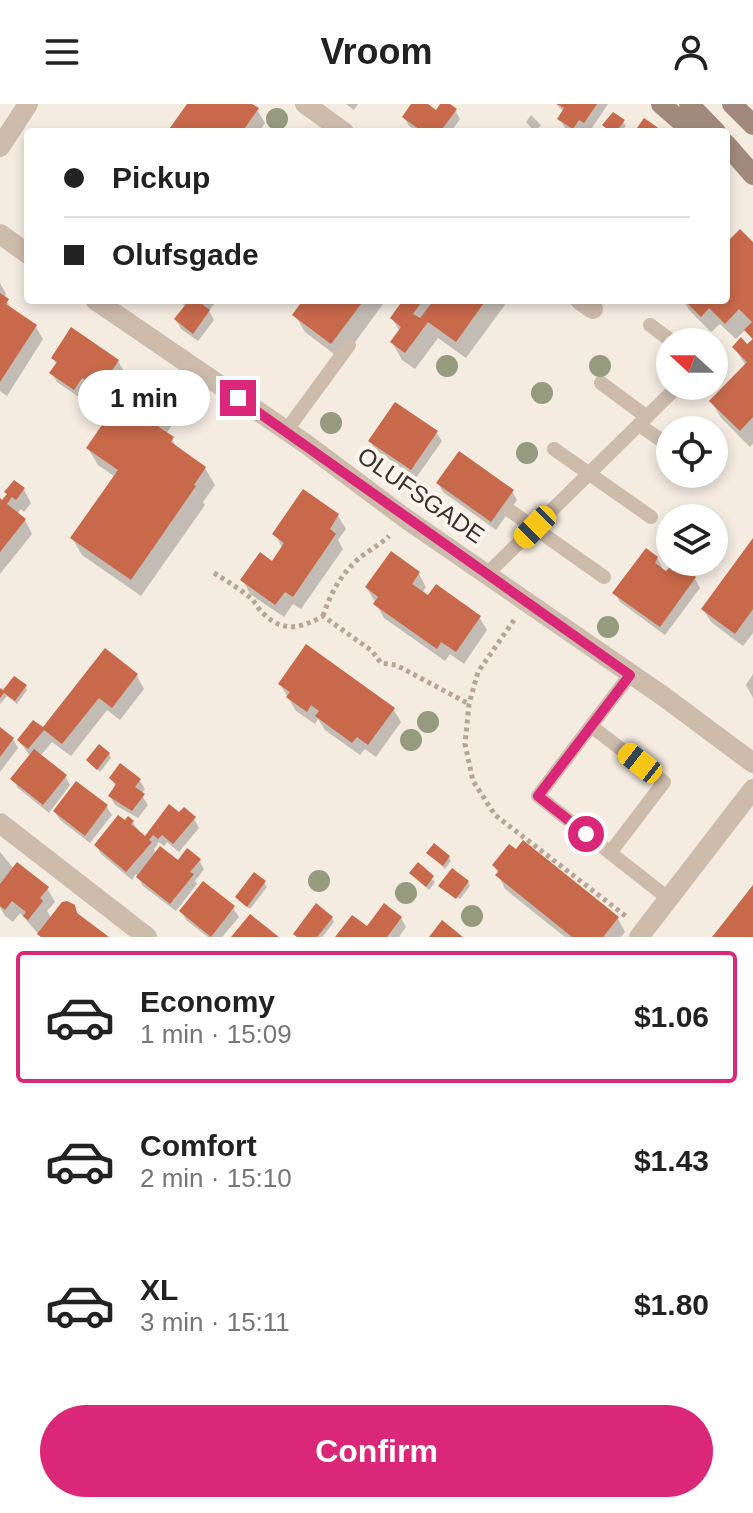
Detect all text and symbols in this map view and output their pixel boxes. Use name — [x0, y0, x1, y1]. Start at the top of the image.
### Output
icon: menu — [40, 30, 84, 74]
icon: person — [669, 30, 713, 74]
text: Vroom — [320, 31, 433, 72]
text: Pickup — [112, 161, 210, 194]
text: Olufsgade — [112, 238, 259, 271]
north arrow — [656, 328, 728, 400]
map controls — [656, 328, 728, 576]
callout: 1 min — [78, 370, 210, 426]
route end — [220, 380, 256, 416]
text: 1 min — [110, 383, 178, 413]
button: locate — [656, 416, 728, 488]
street label: OLUFSGADE — [353, 441, 489, 549]
car — [510, 502, 560, 552]
button: layers — [656, 504, 728, 576]
car — [614, 739, 666, 787]
route start — [568, 816, 604, 852]
icon: car — [44, 981, 116, 1053]
text: Economy — [140, 985, 275, 1018]
text: $1.06 — [634, 1000, 709, 1033]
text: 1 min · 15:09 — [140, 1019, 292, 1049]
icon: car — [44, 1125, 116, 1197]
text: Comfort — [140, 1129, 257, 1162]
text: $1.43 — [634, 1144, 709, 1177]
text: 2 min · 15:10 — [140, 1163, 292, 1193]
icon: car — [44, 1269, 116, 1341]
text: XL — [140, 1273, 178, 1306]
text: $1.80 — [634, 1288, 709, 1321]
text: 3 min · 15:11 — [140, 1307, 290, 1337]
button: Confirm — [40, 1405, 713, 1497]

